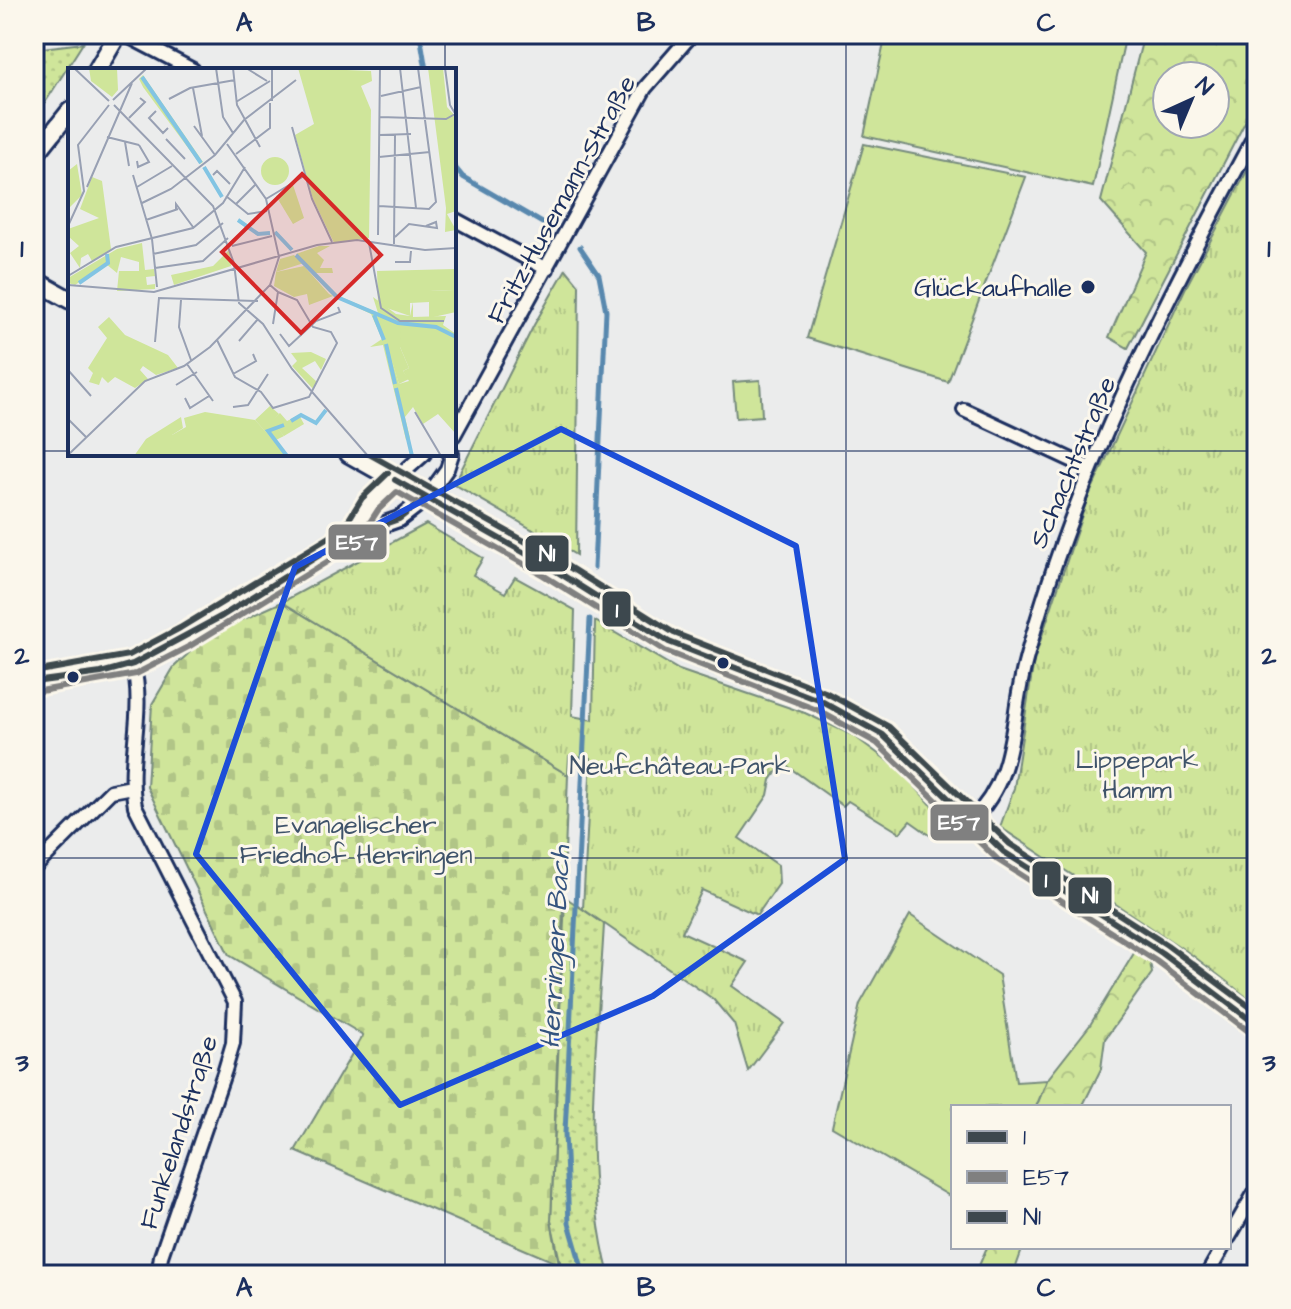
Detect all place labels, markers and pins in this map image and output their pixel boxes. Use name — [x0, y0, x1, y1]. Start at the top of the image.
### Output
place label: Glückaufhalle — [914, 270, 1072, 306]
marker: Glückaufhalle — [1079, 278, 1097, 296]
unlabelled marker — [715, 655, 731, 671]
unlabelled marker — [65, 669, 81, 685]

